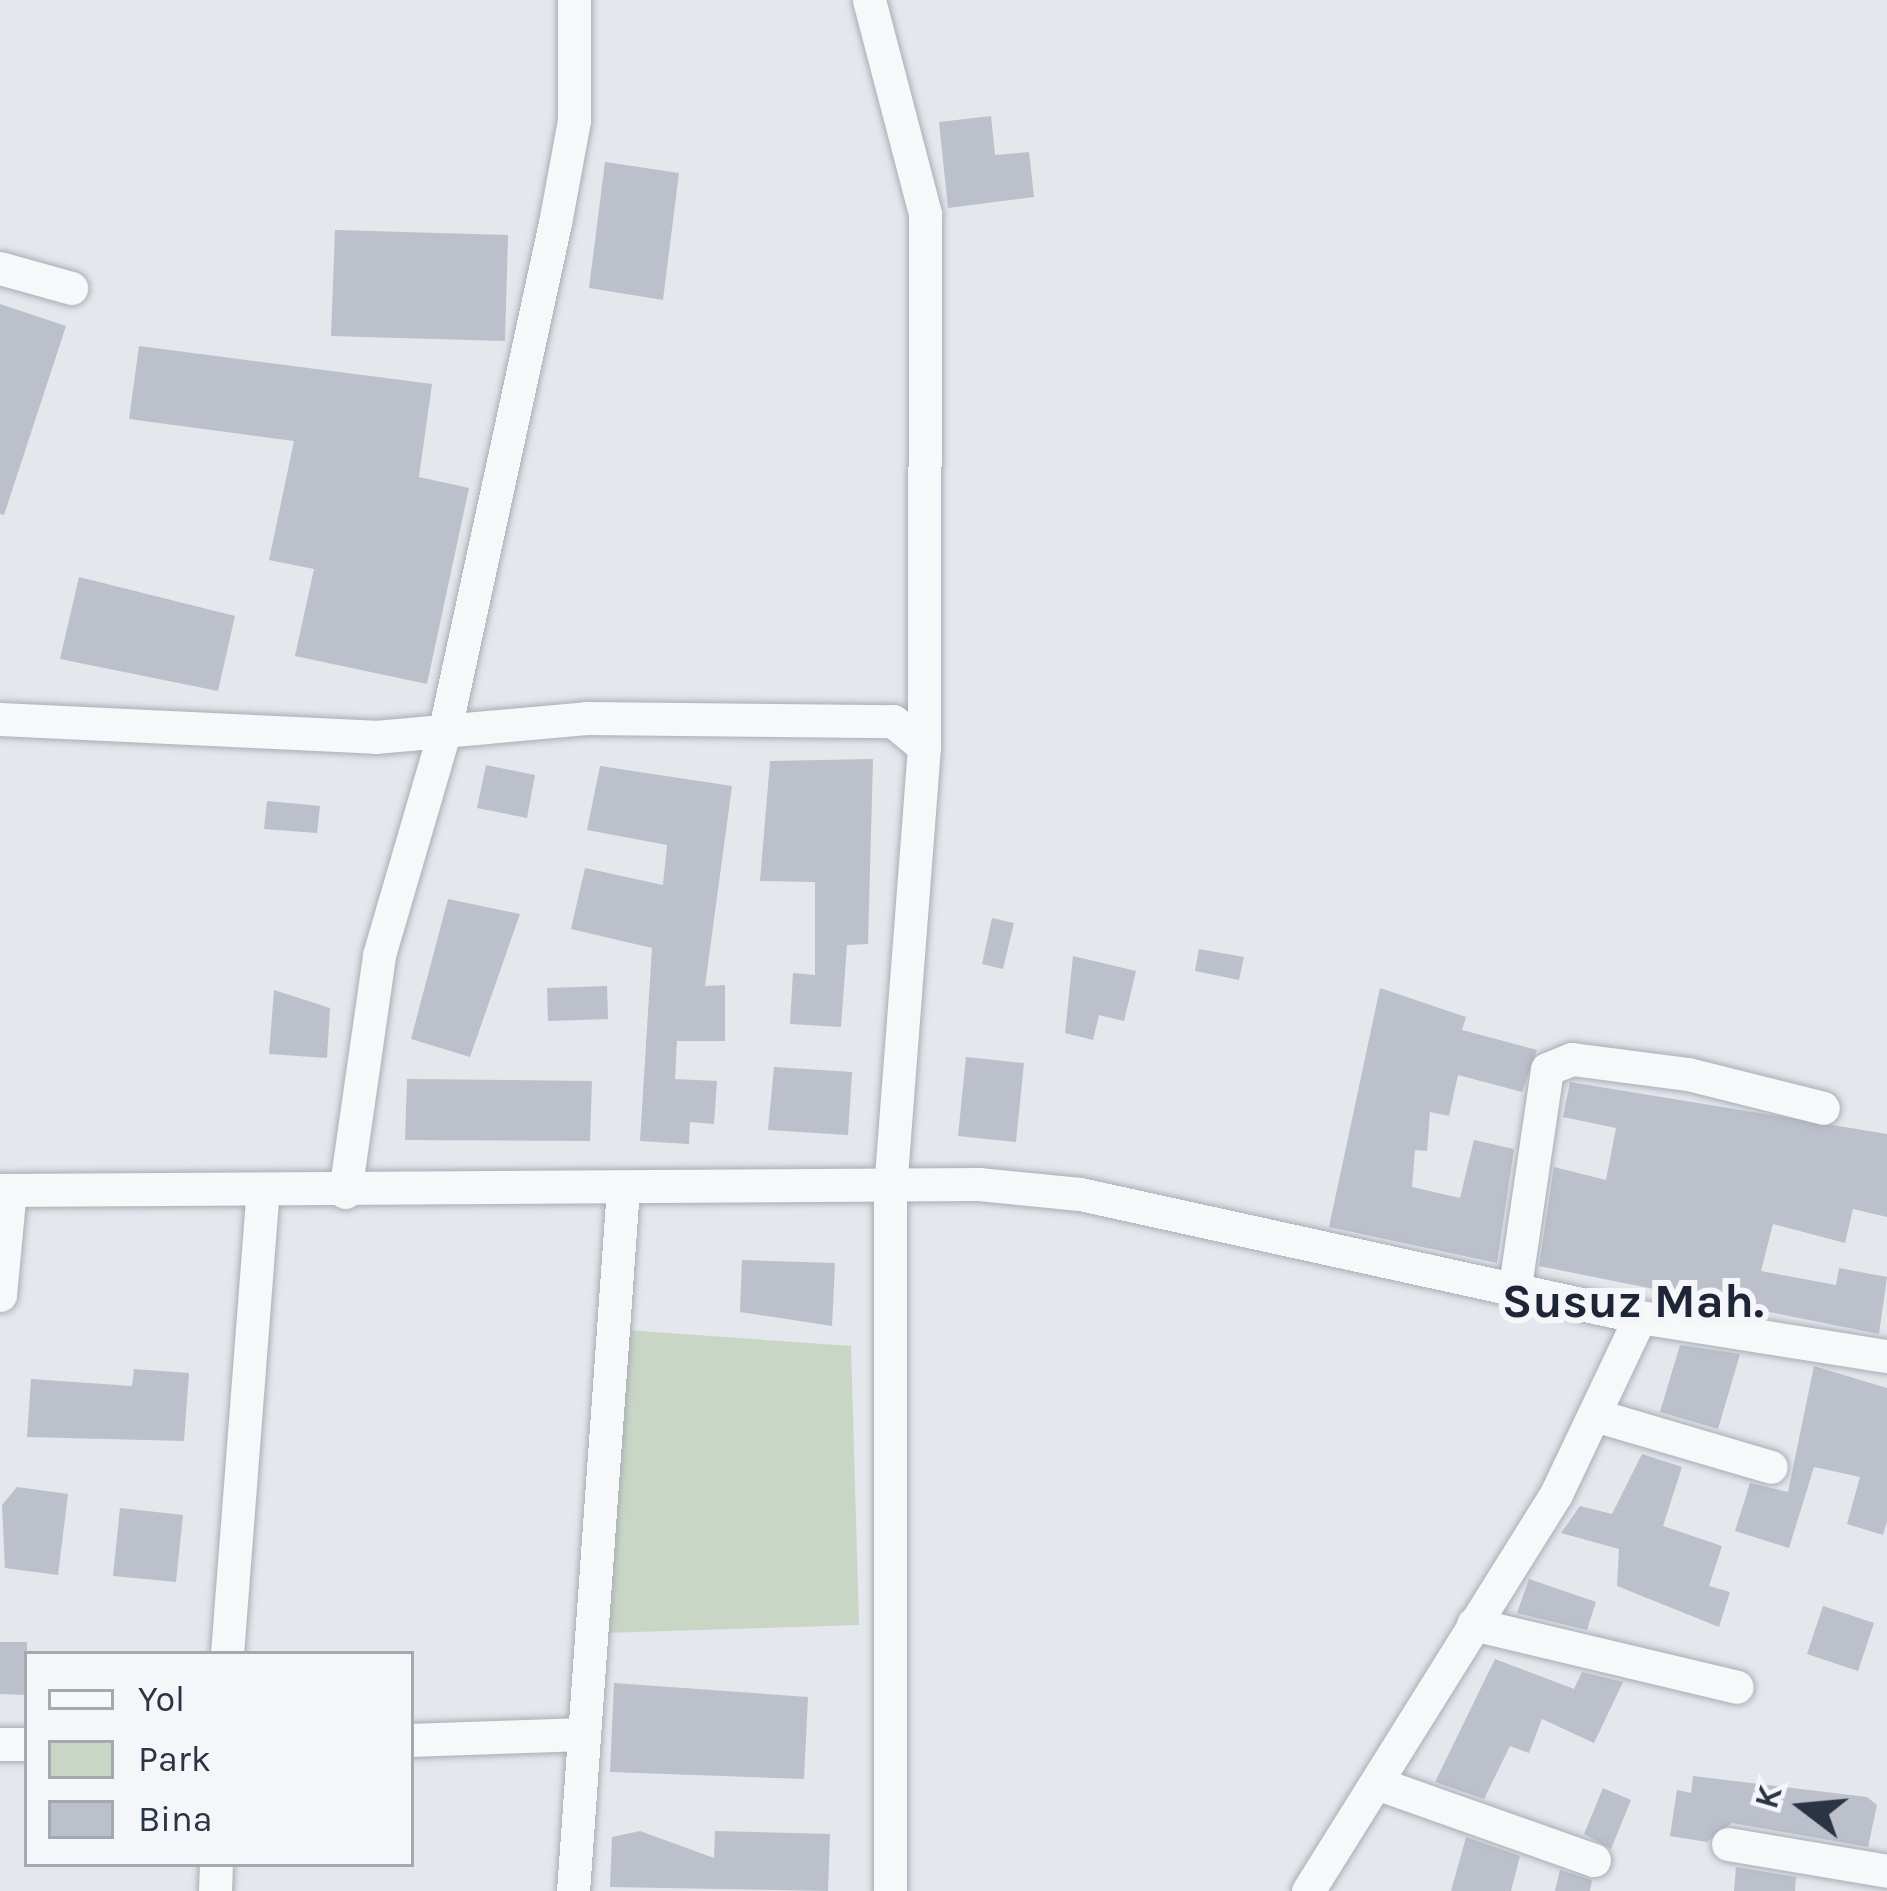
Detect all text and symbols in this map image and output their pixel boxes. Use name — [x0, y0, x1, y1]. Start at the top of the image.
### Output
district label: Susuz Mah. — [1502, 1273, 1764, 1331]
legend — [24, 1651, 414, 1867]
text: Yol — [138, 1678, 185, 1720]
text: Park — [138, 1738, 211, 1780]
north arrow — [1743, 1747, 1863, 1867]
text: K — [1747, 1781, 1790, 1813]
text: Bina — [138, 1798, 213, 1840]

